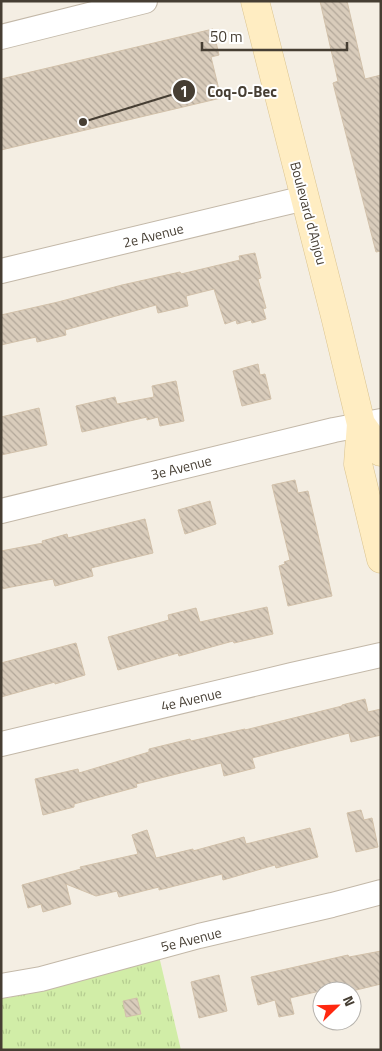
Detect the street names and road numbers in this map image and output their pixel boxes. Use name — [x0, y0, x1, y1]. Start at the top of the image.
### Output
street label: Boulevard d'Anjou — [285, 159, 333, 267]
street label: 2e Avenue — [120, 217, 186, 253]
street label: 3e Avenue — [148, 449, 214, 485]
street label: 4e Avenue — [159, 682, 223, 716]
street label: 5e Avenue — [158, 921, 224, 957]

